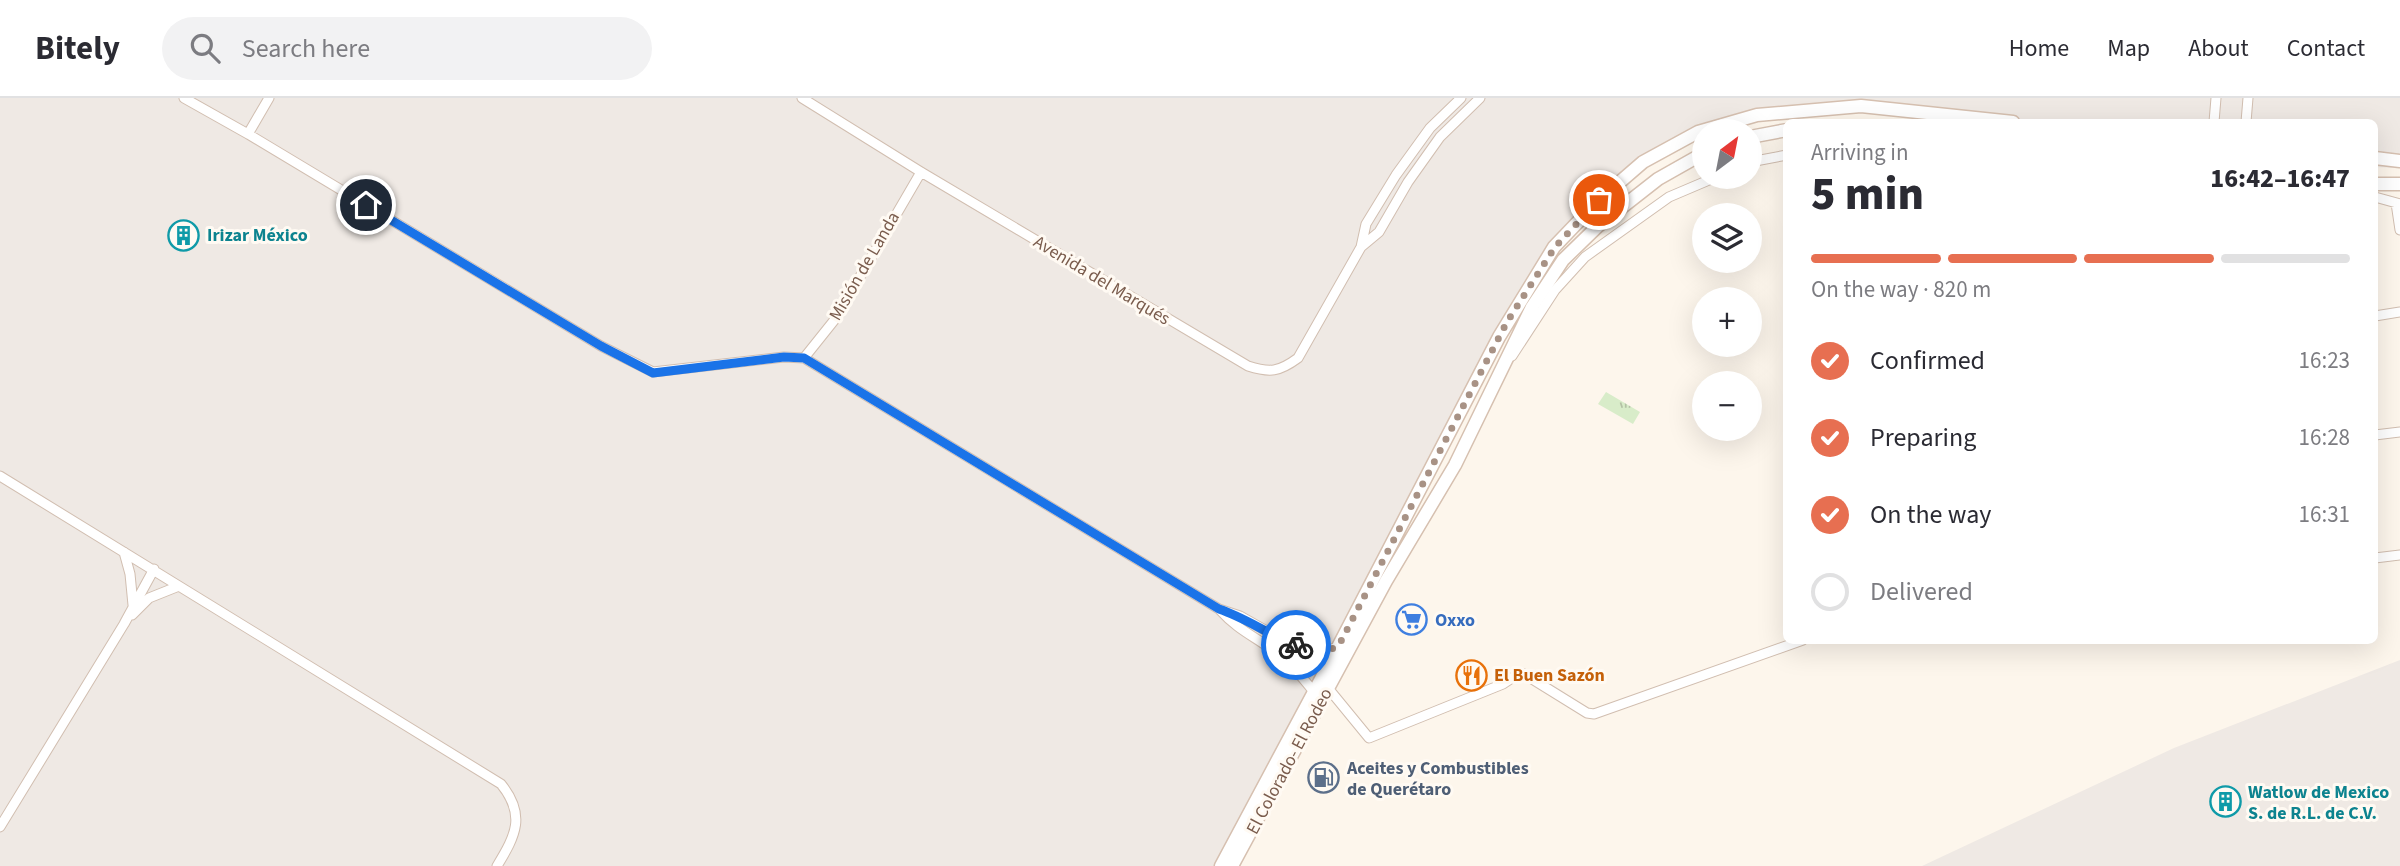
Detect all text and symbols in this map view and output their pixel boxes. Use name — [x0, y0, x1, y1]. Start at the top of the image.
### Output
search box — [162, 17, 652, 80]
text: Bitely — [35, 25, 120, 72]
icon: search — [186, 29, 224, 67]
text: Search here — [242, 30, 370, 67]
text: Home — [2009, 31, 2069, 66]
text: Map — [2107, 31, 2150, 66]
text: About — [2188, 31, 2249, 66]
text: Contact — [2287, 31, 2365, 66]
north arrow — [1692, 119, 1762, 189]
map controls — [1692, 119, 1762, 441]
text: Arriving in — [1811, 136, 1909, 169]
text: 16:42–16:47 — [2210, 160, 2350, 197]
text: 5 min — [1811, 162, 1924, 227]
pin — [1569, 170, 1629, 230]
pin — [336, 175, 396, 235]
icon: bag — [1580, 181, 1618, 219]
icon: home — [347, 186, 385, 224]
button: layers — [1692, 203, 1762, 273]
street label: Misión de Landa — [823, 207, 906, 325]
building icon: Irizar México — [167, 218, 201, 252]
place label: Irizar México — [207, 223, 308, 248]
street label: Avenida del Marqués — [1029, 230, 1175, 331]
text: On the way · 820 m — [1811, 273, 1991, 306]
button: + — [1692, 287, 1762, 357]
icon: check — [1811, 342, 1849, 380]
text: Confirmed — [1870, 342, 1985, 379]
text: 16:23 — [2299, 344, 2350, 377]
button: − — [1692, 371, 1762, 441]
icon: check — [1811, 419, 1849, 457]
text: Preparing — [1870, 419, 1976, 456]
text: 16:28 — [2299, 421, 2350, 454]
icon: check — [1811, 496, 1849, 534]
text: On the way — [1870, 496, 1991, 533]
text: 16:31 — [2299, 498, 2350, 531]
text: Delivered — [1870, 573, 1973, 610]
supermarket icon: Oxxo — [1395, 603, 1429, 637]
place label: Oxxo — [1435, 608, 1475, 633]
courier — [1261, 610, 1331, 680]
icon: bike — [1277, 626, 1315, 664]
restaurant icon: El Buen Sazón — [1454, 658, 1488, 692]
place label: El Buen Sazón — [1494, 663, 1605, 688]
street label: El Colorado- El Rodeo — [1240, 684, 1339, 839]
place label: Aceites y Combustibles de Querétaro — [1346, 756, 1529, 802]
fuel station icon: Aceites y Combustibles de Querétaro — [1307, 761, 1341, 795]
place label: Watlow de Mexico S. de R.L. de C.V. — [2248, 780, 2389, 826]
building icon: Watlow de Mexico S. de R.L. de C.V. — [2208, 785, 2242, 819]

